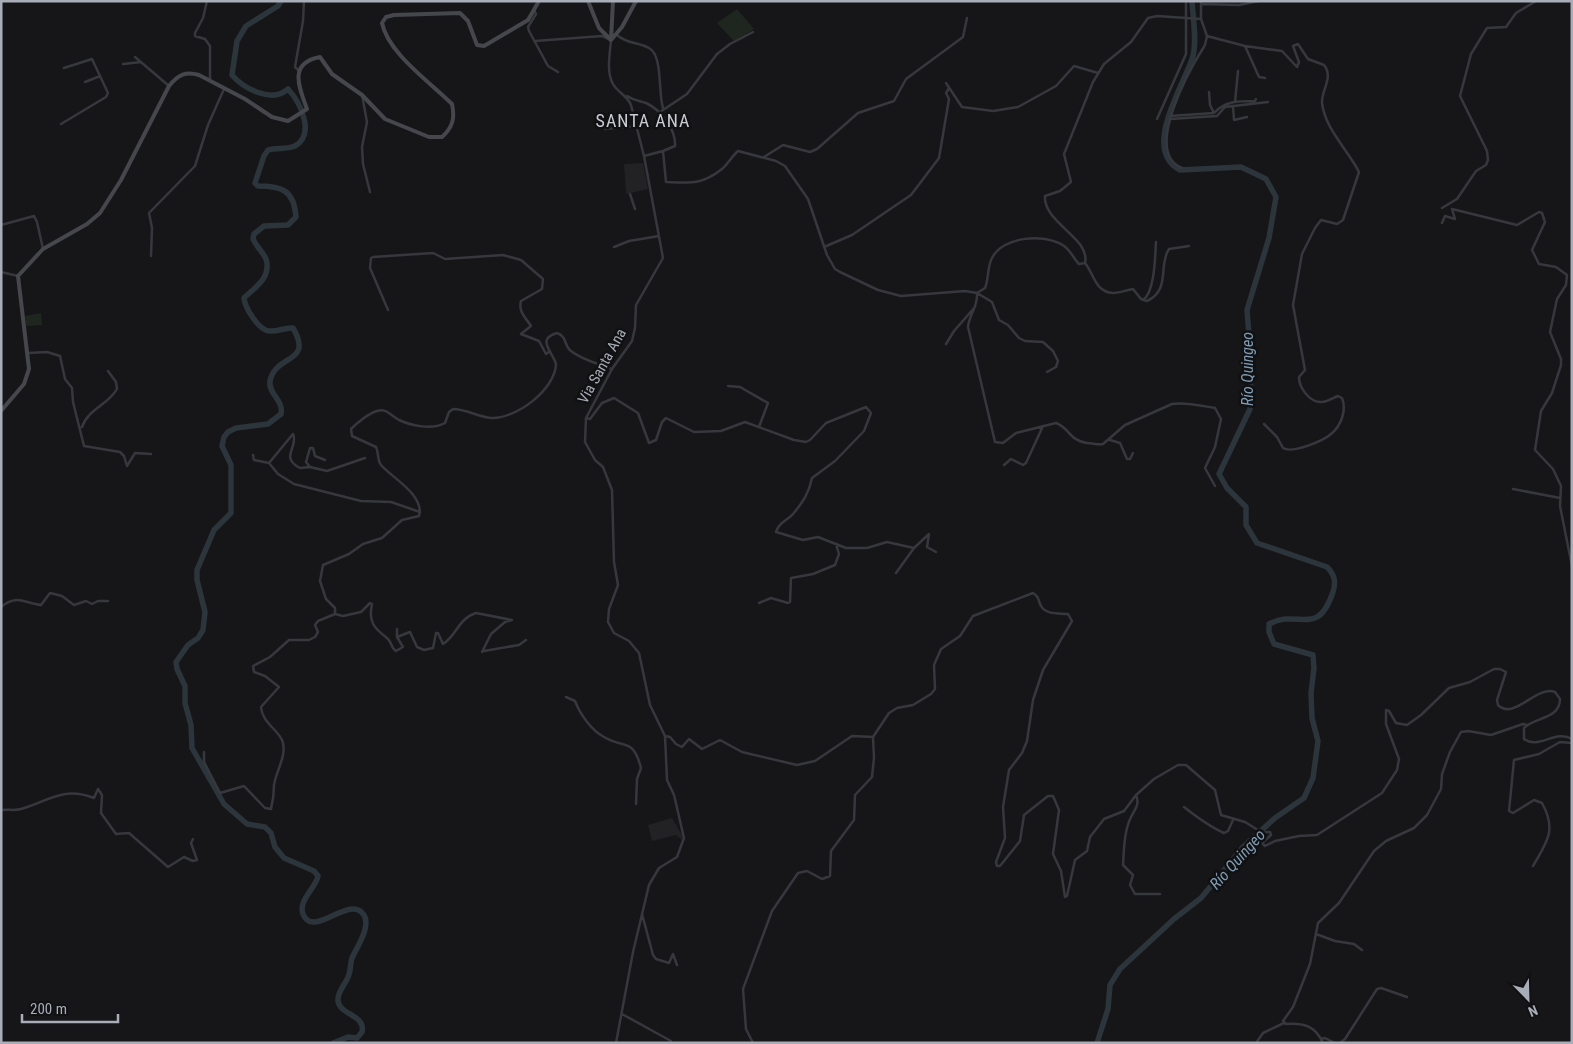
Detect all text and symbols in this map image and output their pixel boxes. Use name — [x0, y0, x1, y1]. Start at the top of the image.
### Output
district label: SANTA ANA — [596, 110, 690, 131]
street label: Via Santa Ana — [574, 325, 630, 407]
water label: Río Quingeo — [1238, 332, 1257, 406]
water label: Río Quingeo — [1206, 825, 1269, 893]
north arrow — [1503, 974, 1553, 1024]
scale bar — [22, 992, 119, 1024]
text: 200 m — [30, 1000, 67, 1018]
text: N — [1526, 1002, 1540, 1020]

